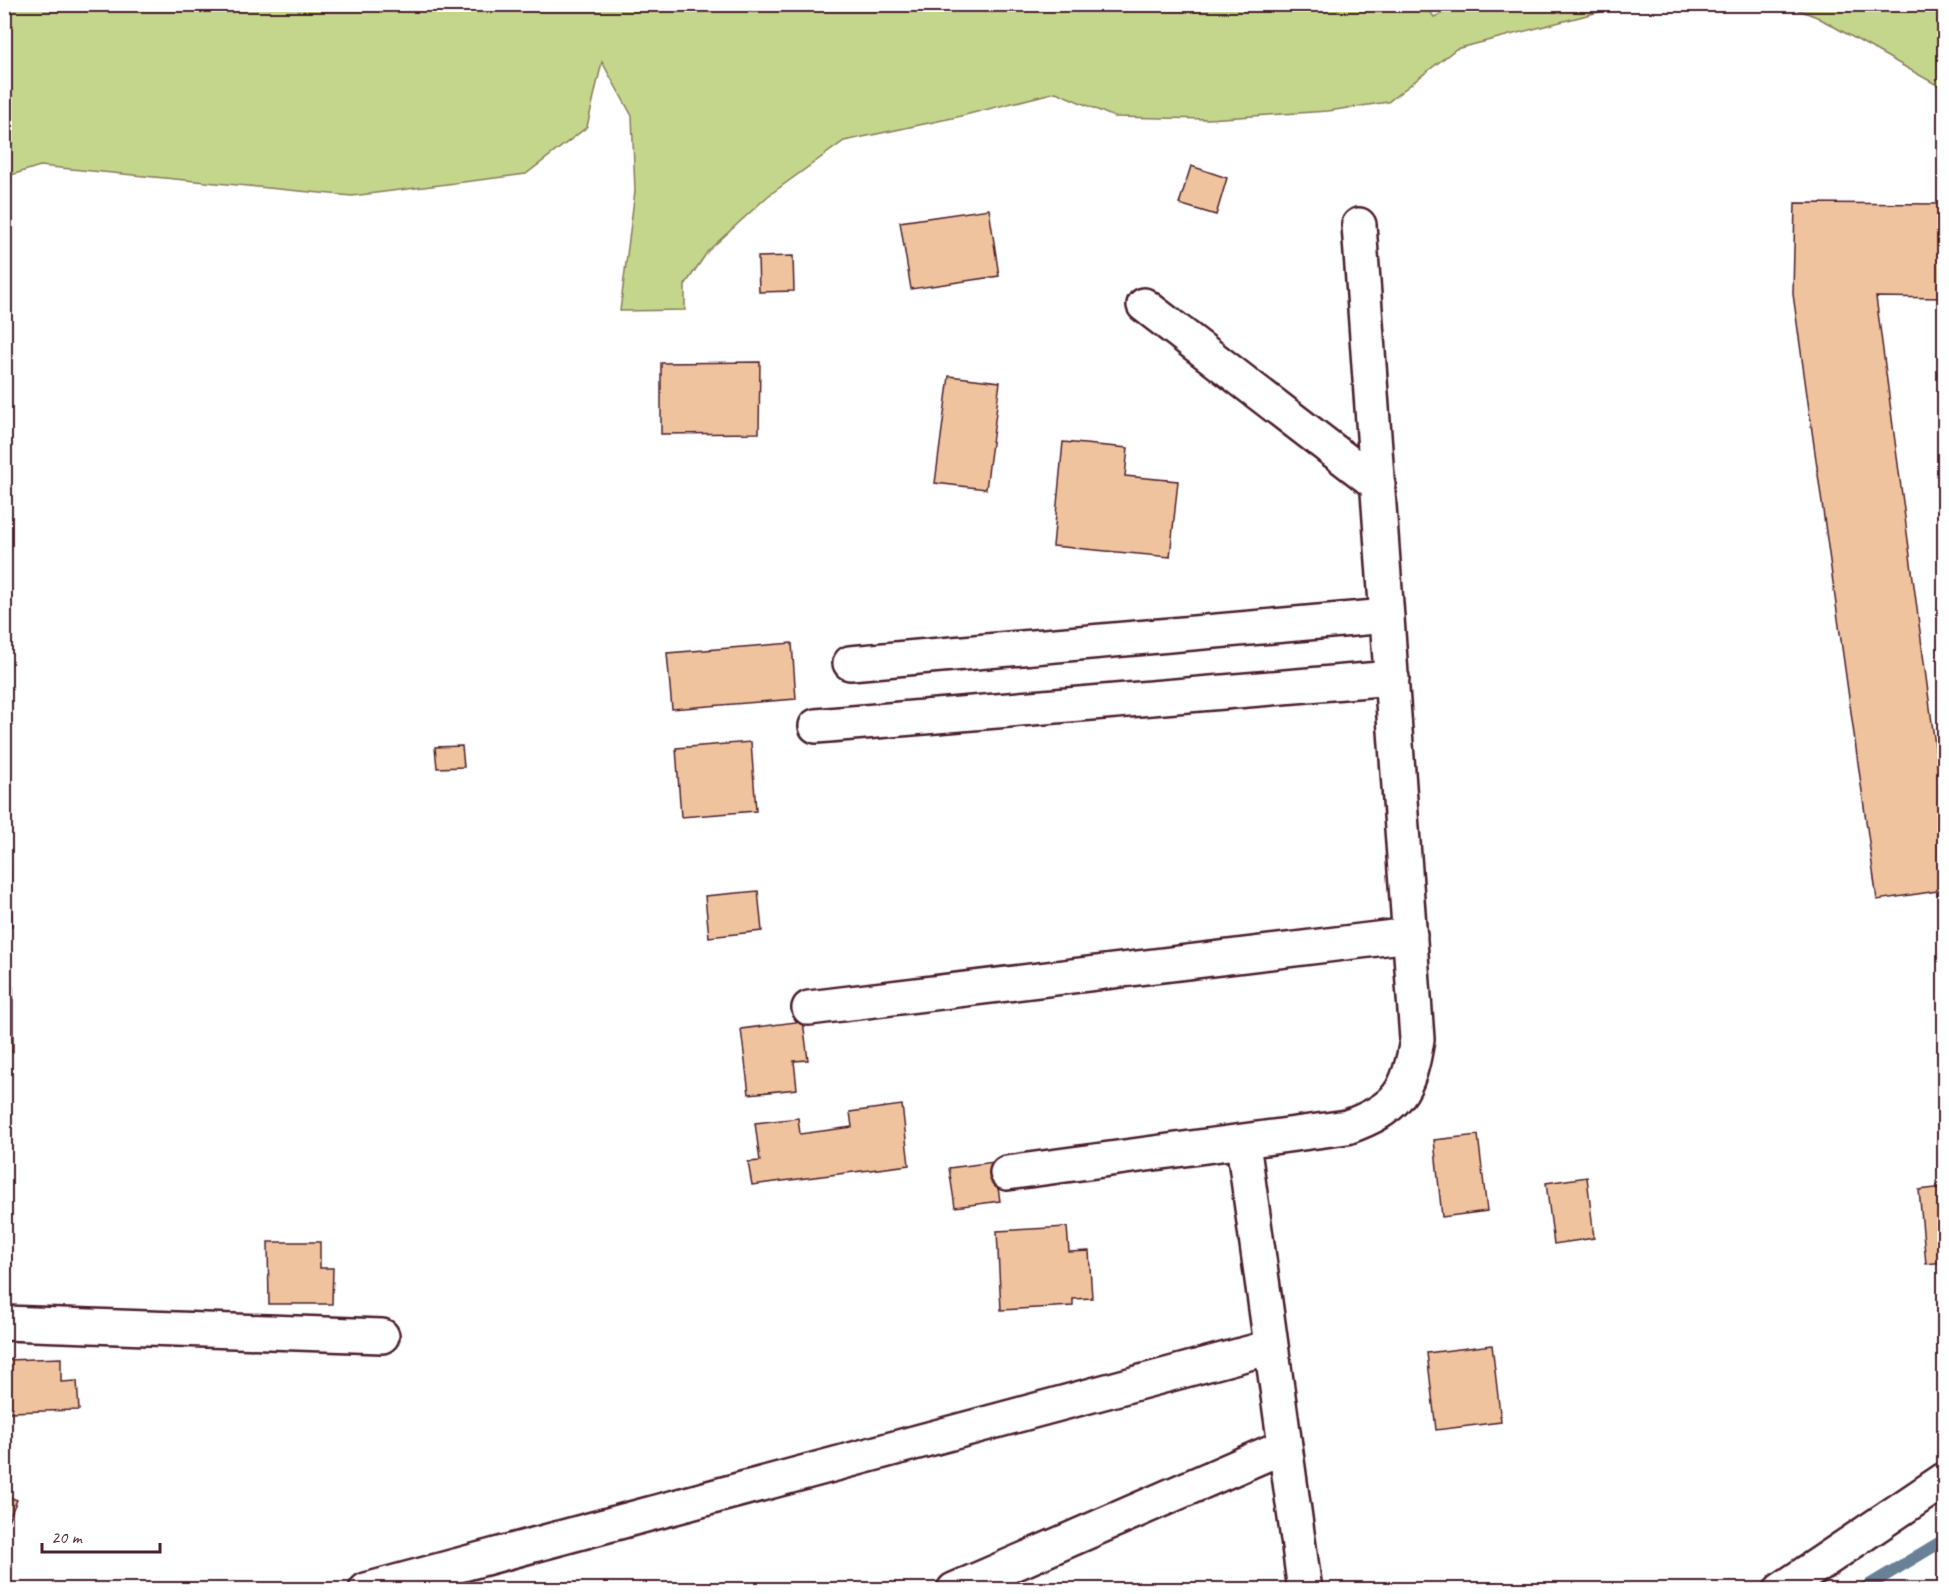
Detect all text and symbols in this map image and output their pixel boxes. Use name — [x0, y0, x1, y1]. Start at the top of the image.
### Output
scale bar — [42, 1516, 160, 1554]
text: 20 m — [51, 1526, 84, 1548]

